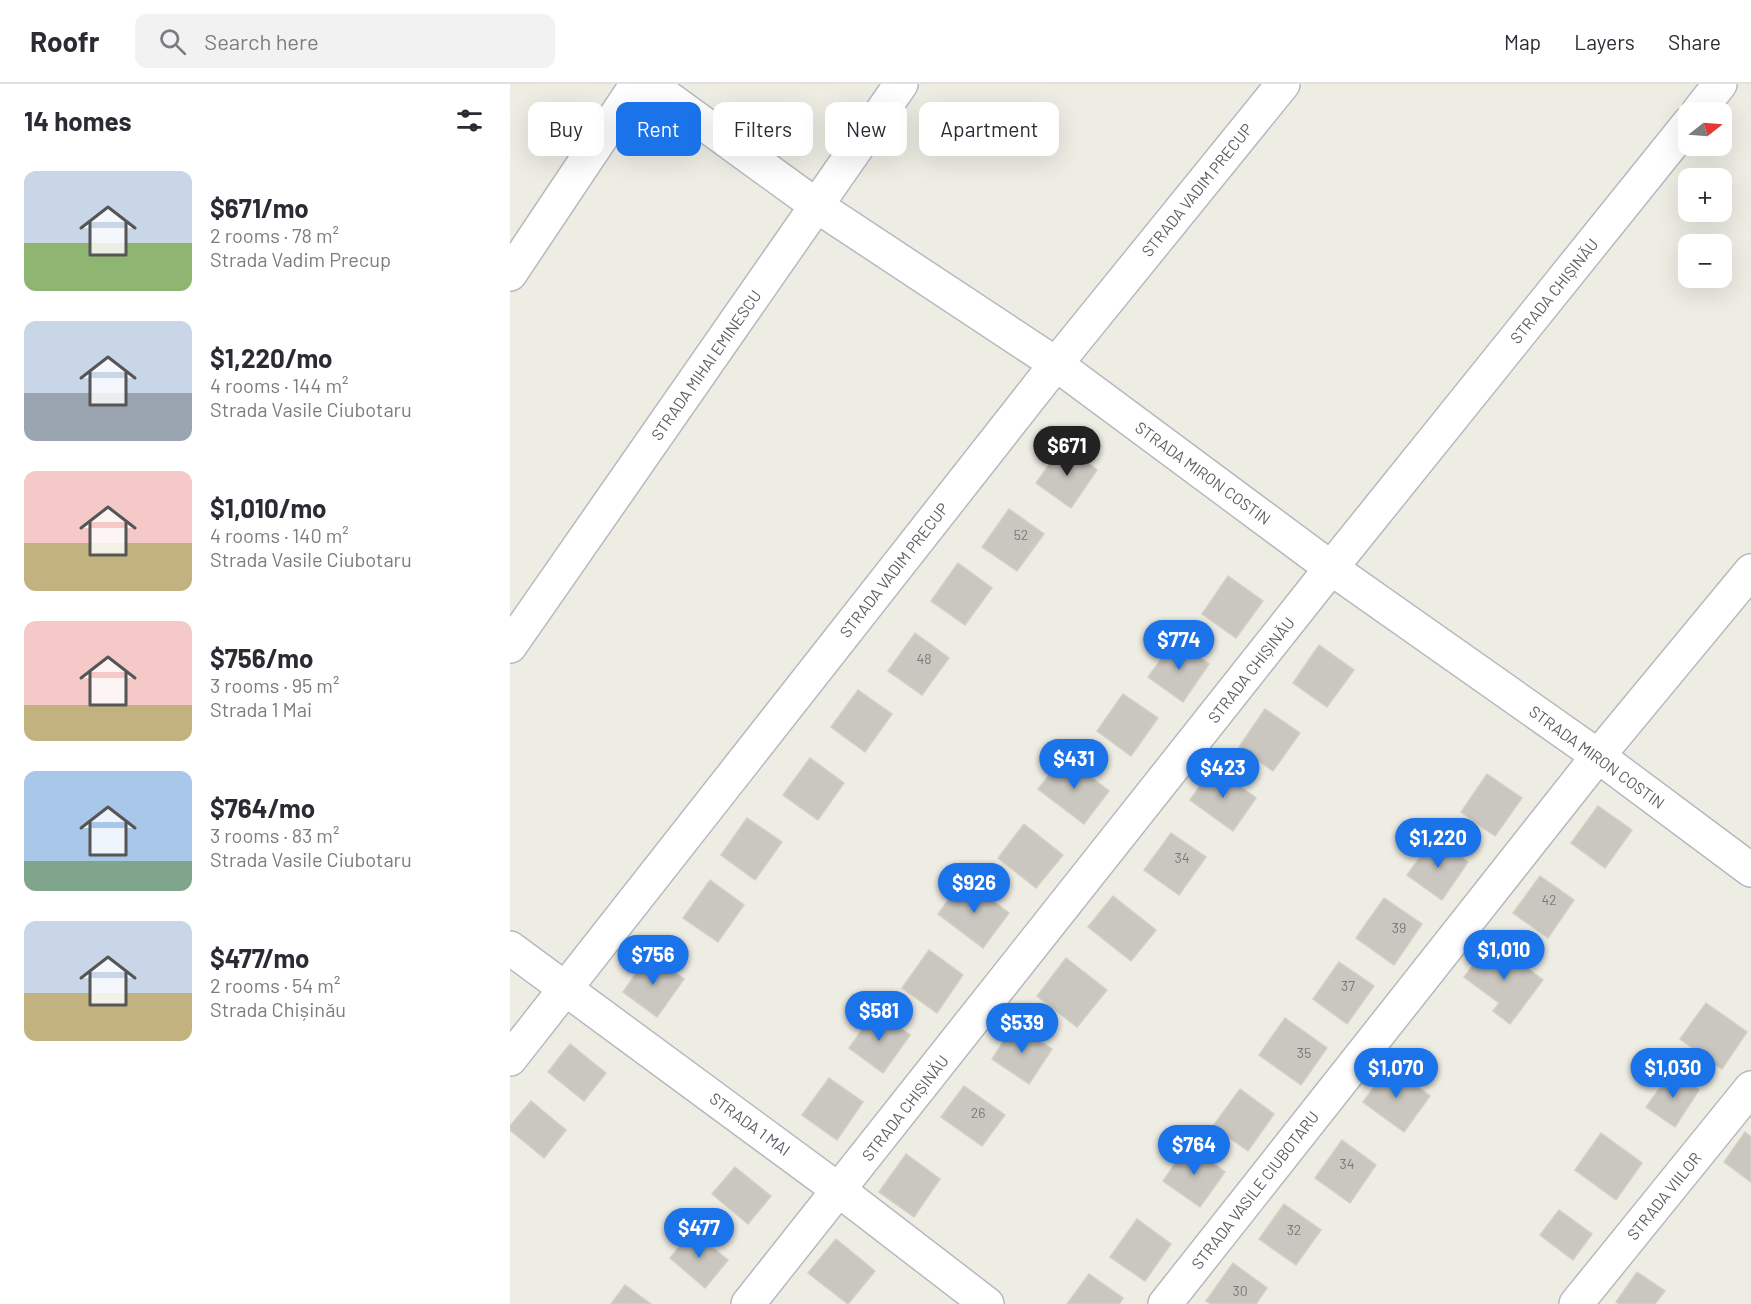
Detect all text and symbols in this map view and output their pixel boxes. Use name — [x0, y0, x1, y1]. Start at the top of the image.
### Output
search box — [135, 14, 555, 68]
text: Roofr — [30, 24, 99, 58]
icon: search — [156, 25, 189, 58]
text: Search here — [204, 28, 319, 54]
text: Map — [1504, 29, 1541, 54]
text: Layers — [1574, 29, 1635, 54]
text: Share — [1668, 29, 1721, 54]
chip: Buy — [528, 102, 604, 156]
chip: Rent — [616, 102, 701, 156]
chip: Filters — [713, 102, 813, 156]
chip: New — [825, 102, 907, 156]
chip: Apartment — [919, 102, 1059, 156]
north arrow — [1678, 102, 1732, 156]
map controls — [1678, 102, 1732, 288]
icon: filters — [453, 104, 486, 137]
text: 14 homes — [24, 105, 131, 136]
street label: STRADA VADIM PRECUP — [1137, 119, 1256, 260]
button: + — [1678, 168, 1732, 222]
text: $671/mo — [210, 192, 309, 223]
icon: home — [72, 195, 144, 267]
text: 2 rooms · 78 m² — [210, 223, 339, 247]
street label: STRADA CHIȘINĂU — [1506, 234, 1602, 347]
button: − — [1678, 234, 1732, 288]
text: Strada Vadim Precup — [210, 247, 391, 271]
street label: STRADA MIHAI EMINESCU — [647, 286, 765, 443]
text: $1,220/mo — [210, 342, 333, 373]
icon: home — [72, 345, 144, 417]
text: 4 rooms · 144 m² — [210, 373, 348, 397]
text: Strada Vasile Ciubotaru — [210, 397, 412, 421]
street label: STRADA MIRON COSTIN — [1132, 417, 1275, 528]
pin: $671 — [1031, 426, 1103, 477]
text: $671 — [1047, 433, 1087, 457]
text: $1,010/mo — [210, 492, 327, 523]
icon: home — [72, 495, 144, 567]
street label: STRADA VADIM PRECUP — [835, 499, 952, 641]
text: 4 rooms · 140 m² — [210, 523, 349, 547]
house number: 52 — [1014, 526, 1028, 543]
text: Strada Vasile Ciubotaru — [210, 547, 412, 571]
street label: STRADA CHIȘINĂU — [1203, 613, 1298, 726]
pin: $774 — [1143, 620, 1215, 671]
text: $774 — [1157, 627, 1201, 651]
text: $756/mo — [210, 642, 313, 673]
icon: home — [72, 645, 144, 717]
house number: 48 — [916, 650, 932, 667]
text: 3 rooms · 95 m² — [210, 673, 339, 697]
text: Strada 1 Mai — [210, 697, 312, 721]
street label: STRADA MIRON COSTIN — [1526, 701, 1669, 812]
pin: $431 — [1038, 739, 1110, 790]
text: $431 — [1053, 746, 1095, 770]
pin: $423 — [1187, 748, 1259, 799]
text: $423 — [1200, 755, 1246, 779]
text: $764/mo — [210, 792, 315, 823]
icon: home — [72, 795, 144, 867]
pin: $1,220 — [1389, 818, 1487, 869]
text: 3 rooms · 83 m² — [210, 823, 339, 847]
text: $1,220 — [1409, 825, 1467, 849]
text: Strada Vasile Ciubotaru — [210, 847, 412, 871]
house number: 34 — [1175, 849, 1189, 866]
pin: $926 — [938, 863, 1010, 914]
text: $926 — [952, 870, 996, 894]
house number: 42 — [1541, 891, 1557, 908]
house number: 39 — [1392, 919, 1406, 936]
pin: $1,010 — [1455, 930, 1553, 981]
pin: $756 — [617, 935, 689, 986]
text: $1,010 — [1478, 937, 1530, 961]
text: $477/mo — [210, 942, 310, 973]
text: $756 — [632, 942, 674, 966]
icon: home — [72, 945, 144, 1017]
text: 2 rooms · 54 m² — [210, 973, 340, 997]
house number: 37 — [1341, 977, 1355, 994]
pin: $581 — [843, 991, 915, 1042]
text: Strada Chișinău — [210, 997, 346, 1021]
text: $581 — [859, 998, 899, 1022]
pin: $539 — [986, 1003, 1058, 1054]
text: $539 — [1000, 1010, 1044, 1034]
house number: 35 — [1297, 1044, 1311, 1061]
pin: $1,070 — [1347, 1048, 1445, 1099]
pin: $1,030 — [1624, 1048, 1722, 1099]
street label: STRADA CHIȘINĂU — [857, 1051, 952, 1164]
text: $1,070 — [1368, 1055, 1424, 1079]
text: $1,030 — [1645, 1055, 1701, 1079]
street label: STRADA 1 MAI — [706, 1088, 794, 1159]
house number: 26 — [971, 1104, 985, 1121]
street label: STRADA VASILE CIUBOTARU — [1187, 1107, 1322, 1272]
pin: $764 — [1158, 1125, 1230, 1176]
text: $764 — [1172, 1132, 1216, 1156]
street label: STRADA VIILOR — [1623, 1148, 1705, 1243]
house number: 34 — [1340, 1155, 1354, 1172]
pin: $477 — [663, 1208, 735, 1259]
text: $477 — [678, 1215, 720, 1239]
house number: 32 — [1287, 1221, 1301, 1238]
house number: 30 — [1232, 1282, 1248, 1299]

